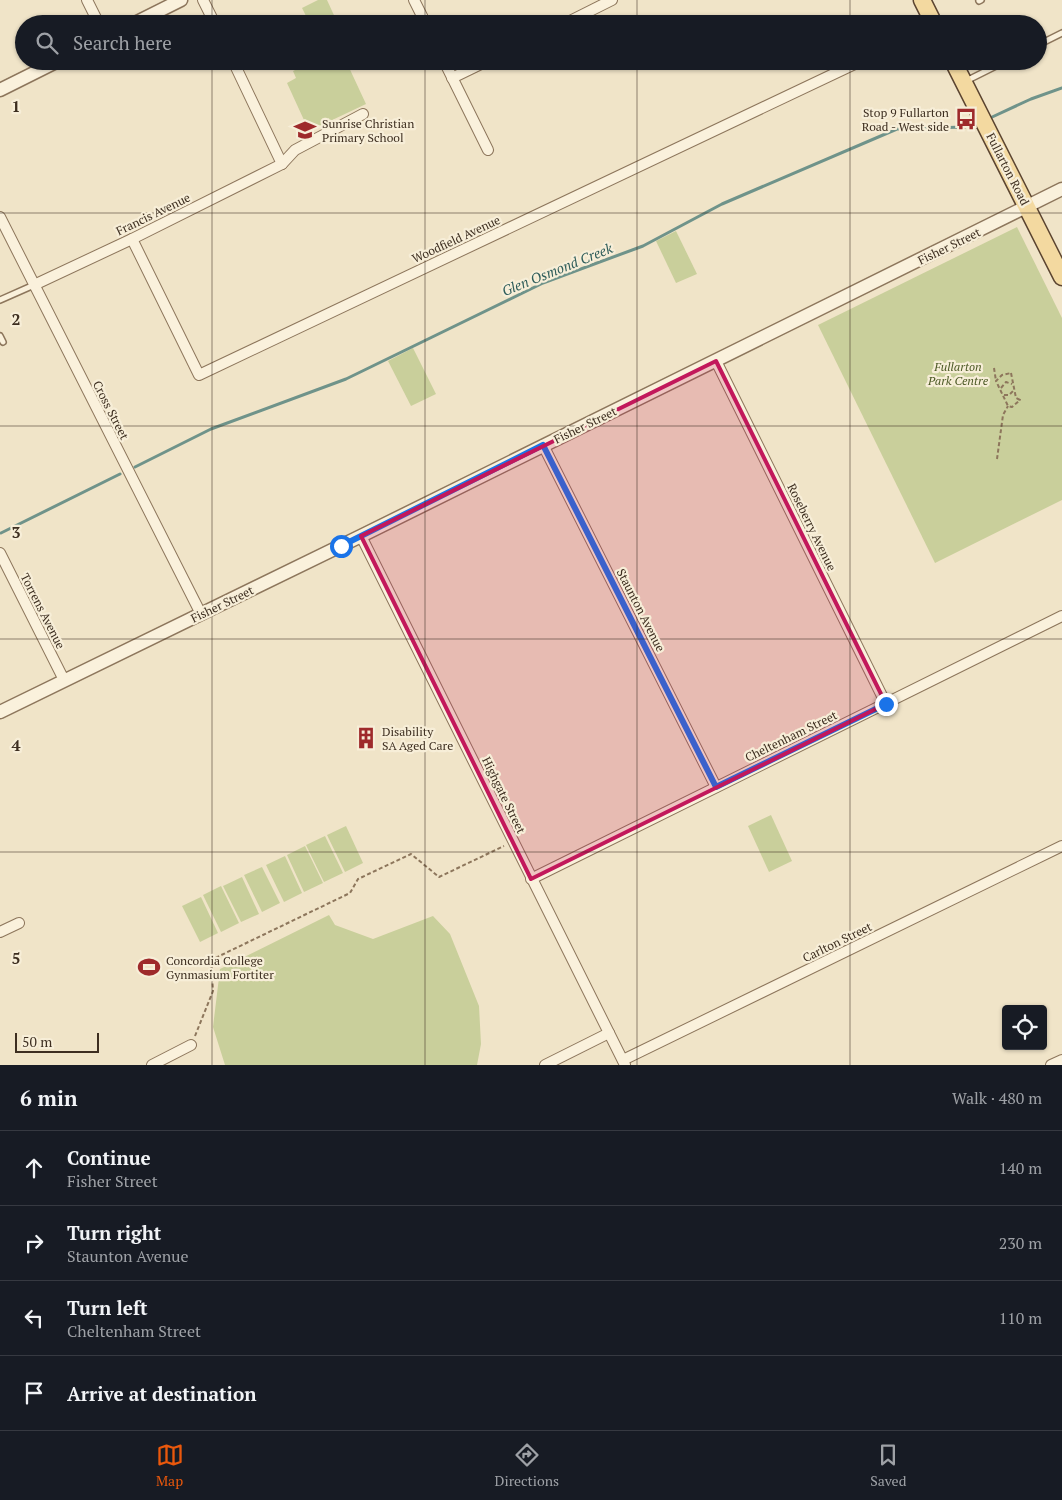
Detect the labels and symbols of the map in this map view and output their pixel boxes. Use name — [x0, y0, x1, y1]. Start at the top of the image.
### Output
text: 1 — [11, 95, 21, 117]
place label: Stop 9 Fullarton Road - West side — [862, 105, 949, 134]
bus stop icon: Stop 9 Fullarton Road - West side — [953, 106, 979, 132]
place label: Sunrise Christian Primary School — [322, 116, 414, 145]
school or university icon: Sunrise Christian Primary School — [292, 117, 318, 143]
street label: Fullarton Road — [983, 130, 1033, 208]
street label: Francis Avenue — [113, 190, 193, 238]
street label: Woodfield Avenue — [409, 212, 503, 266]
street label: Fisher Street — [915, 224, 983, 268]
water label: Glen Osmond Creek — [499, 238, 615, 300]
text: 2 — [11, 308, 21, 330]
park label: Fullarton Park Centre — [927, 359, 989, 388]
street label: Cross Street — [90, 378, 133, 443]
street label: Fisher Street — [551, 403, 619, 447]
street label: Roseberry Avenue — [784, 481, 840, 573]
text: 3 — [11, 521, 21, 543]
route start — [330, 535, 353, 558]
street label: Staunton Avenue — [614, 566, 668, 654]
street label: Torrens Avenue — [18, 571, 68, 651]
street label: Fisher Street — [188, 582, 256, 626]
route end — [875, 693, 898, 716]
street label: Cheltenham Street — [743, 707, 840, 765]
place label: Disability SA Aged Care — [382, 724, 453, 753]
building icon: Disability SA Aged Care — [353, 725, 379, 751]
text: 4 — [11, 734, 21, 756]
street label: Highgate Street — [479, 754, 529, 836]
street label: Carlton Street — [800, 919, 875, 965]
text: 5 — [11, 947, 21, 969]
place label: Concordia College Gynmasium Fortiter — [166, 953, 274, 982]
sports icon: Concordia College Gynmasium Fortiter — [136, 954, 162, 980]
scale bar — [15, 1030, 99, 1053]

